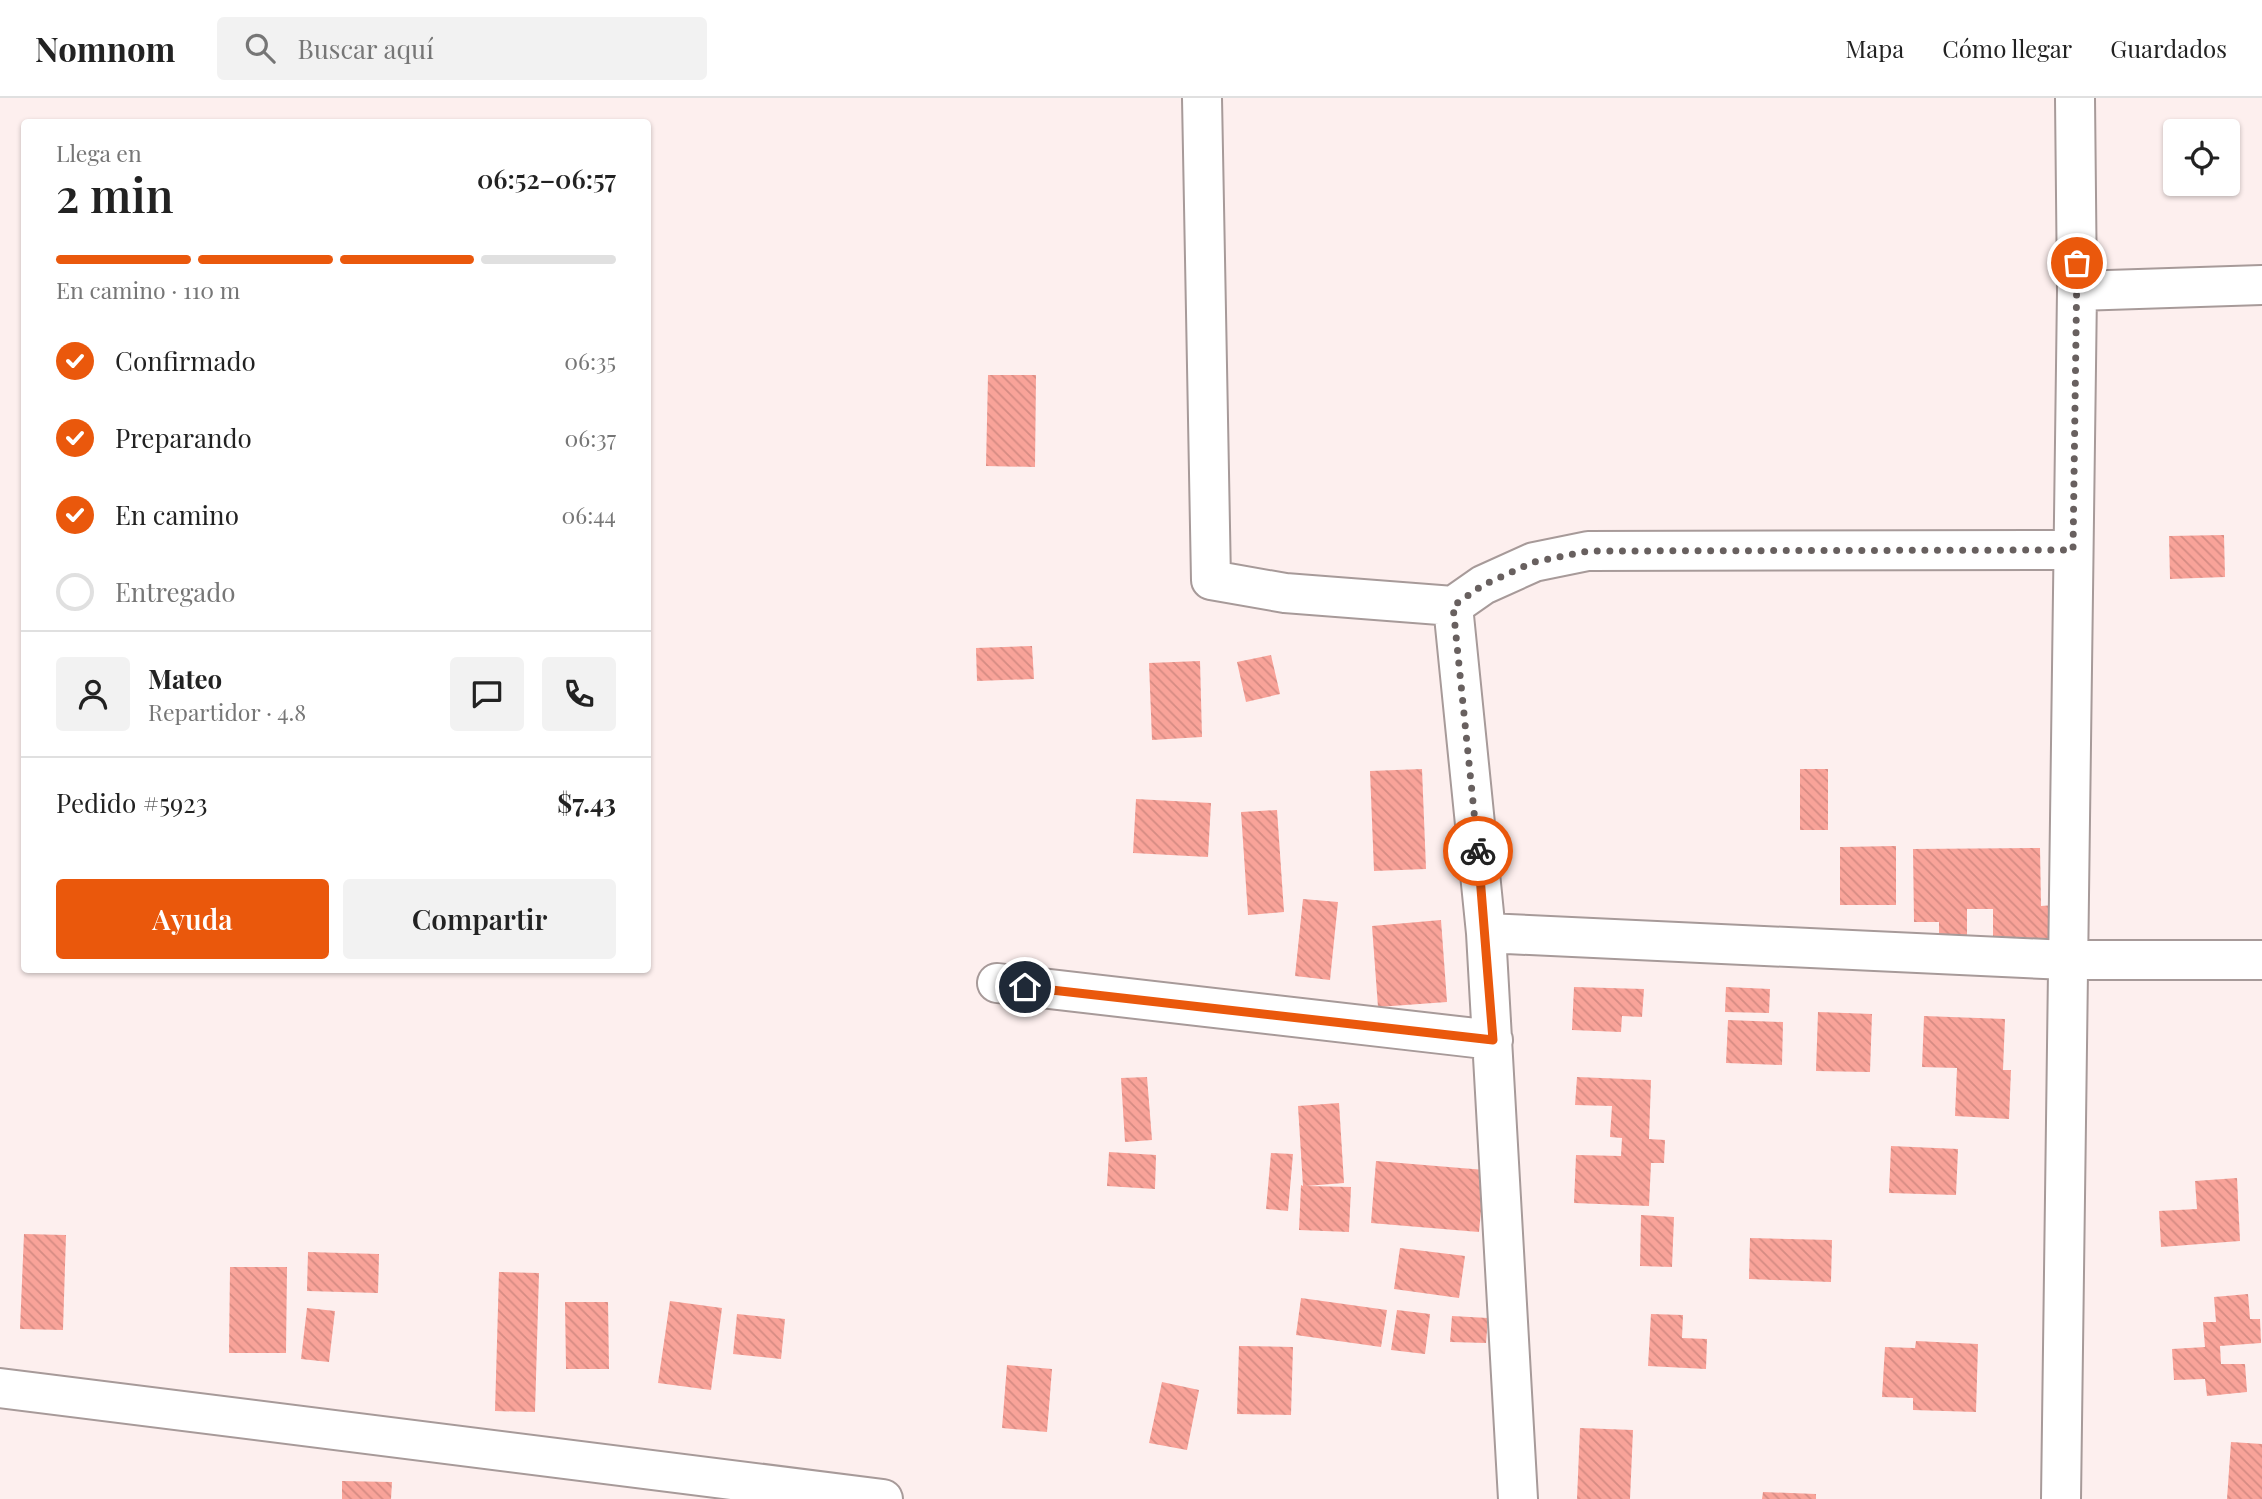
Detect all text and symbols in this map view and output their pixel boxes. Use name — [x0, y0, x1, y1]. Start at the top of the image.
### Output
search box — [217, 17, 707, 80]
text: Nomnom — [35, 26, 175, 70]
icon: search — [241, 29, 279, 67]
text: Buscar aquí — [297, 31, 434, 66]
text: Mapa — [1846, 32, 1904, 64]
text: Cómo llegar — [1942, 32, 2072, 64]
text: Guardados — [2110, 32, 2227, 64]
map controls — [2163, 119, 2240, 196]
button: locate — [2163, 119, 2240, 196]
text: Llega en — [56, 137, 142, 168]
text: 06:52–06:57 — [477, 161, 616, 196]
text: 2 min — [56, 163, 174, 225]
pin — [2047, 233, 2107, 293]
icon: bag — [2058, 244, 2096, 282]
text: En camino · 110 m — [56, 274, 240, 305]
icon: check — [56, 342, 94, 380]
text: Confirmado — [115, 343, 256, 378]
text: 06:35 — [564, 345, 616, 376]
icon: check — [56, 419, 94, 457]
text: Preparando — [115, 420, 252, 455]
text: 06:37 — [564, 422, 616, 453]
icon: check — [56, 496, 94, 534]
text: En camino — [115, 497, 239, 532]
text: 06:44 — [561, 499, 616, 530]
text: Entregado — [115, 574, 236, 609]
button: person — [56, 657, 130, 731]
button: chat — [450, 657, 524, 731]
button: phone — [542, 657, 616, 731]
text: Mateo — [148, 661, 222, 696]
text: Repartidor · 4.8 — [148, 696, 306, 727]
text: Pedido #5923 — [56, 785, 207, 820]
text: $7.43 — [557, 785, 616, 820]
courier — [1443, 816, 1513, 886]
icon: bike — [1459, 832, 1497, 870]
button: Ayuda — [56, 879, 329, 959]
button: Compartir — [343, 879, 616, 959]
pin — [995, 957, 1055, 1017]
icon: home — [1006, 968, 1044, 1006]

